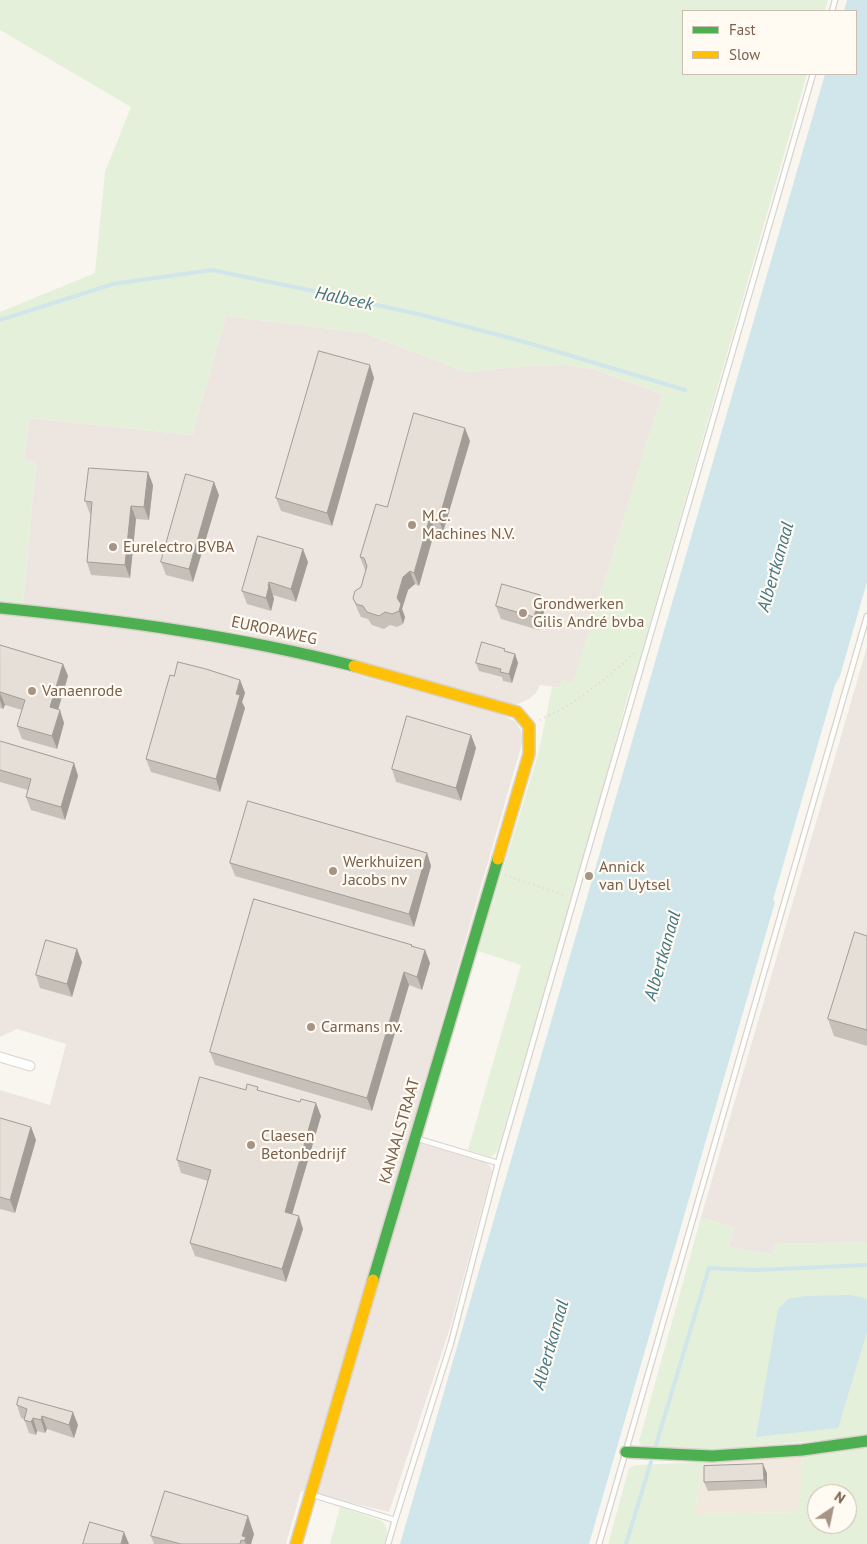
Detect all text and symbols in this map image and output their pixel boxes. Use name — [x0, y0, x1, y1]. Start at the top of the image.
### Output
legend — [682, 10, 857, 75]
text: Fast — [729, 20, 756, 39]
text: Slow — [729, 45, 760, 64]
water label: Halbeek — [313, 282, 375, 316]
place label: M.C. Machines N.V. — [422, 506, 515, 544]
marker: M.C. Machines N.V. — [406, 519, 418, 531]
water label: Albertkanaal — [753, 520, 799, 614]
place label: Eurelectro BVBA — [123, 537, 234, 557]
marker: Eurelectro BVBA — [107, 541, 119, 553]
place label: Grondwerken Gilis André bvba — [533, 594, 644, 632]
marker: Grondwerken Gilis André bvba — [517, 607, 529, 619]
street label: EUROPAWEG — [229, 613, 319, 649]
place label: Vanaenrode — [42, 681, 123, 701]
marker: Vanaenrode — [26, 685, 38, 697]
place label: Werkhuizen Jacobs nv — [343, 852, 422, 890]
place label: Annick van Uytsel — [599, 857, 671, 895]
marker: Werkhuizen Jacobs nv — [327, 865, 339, 877]
marker: Annick van Uytsel — [583, 870, 595, 882]
water label: Albertkanaal — [640, 909, 686, 1003]
place label: Carmans nv. — [321, 1017, 403, 1037]
marker: Carmans nv. — [305, 1021, 317, 1033]
street label: KANAALSTRAAT — [376, 1076, 424, 1186]
place label: Claesen Betonbedrijf — [261, 1126, 346, 1164]
marker: Claesen Betonbedrijf — [245, 1139, 257, 1151]
water label: Albertkanaal — [528, 1298, 574, 1392]
north arrow — [807, 1484, 857, 1534]
text: N — [831, 1487, 849, 1507]

